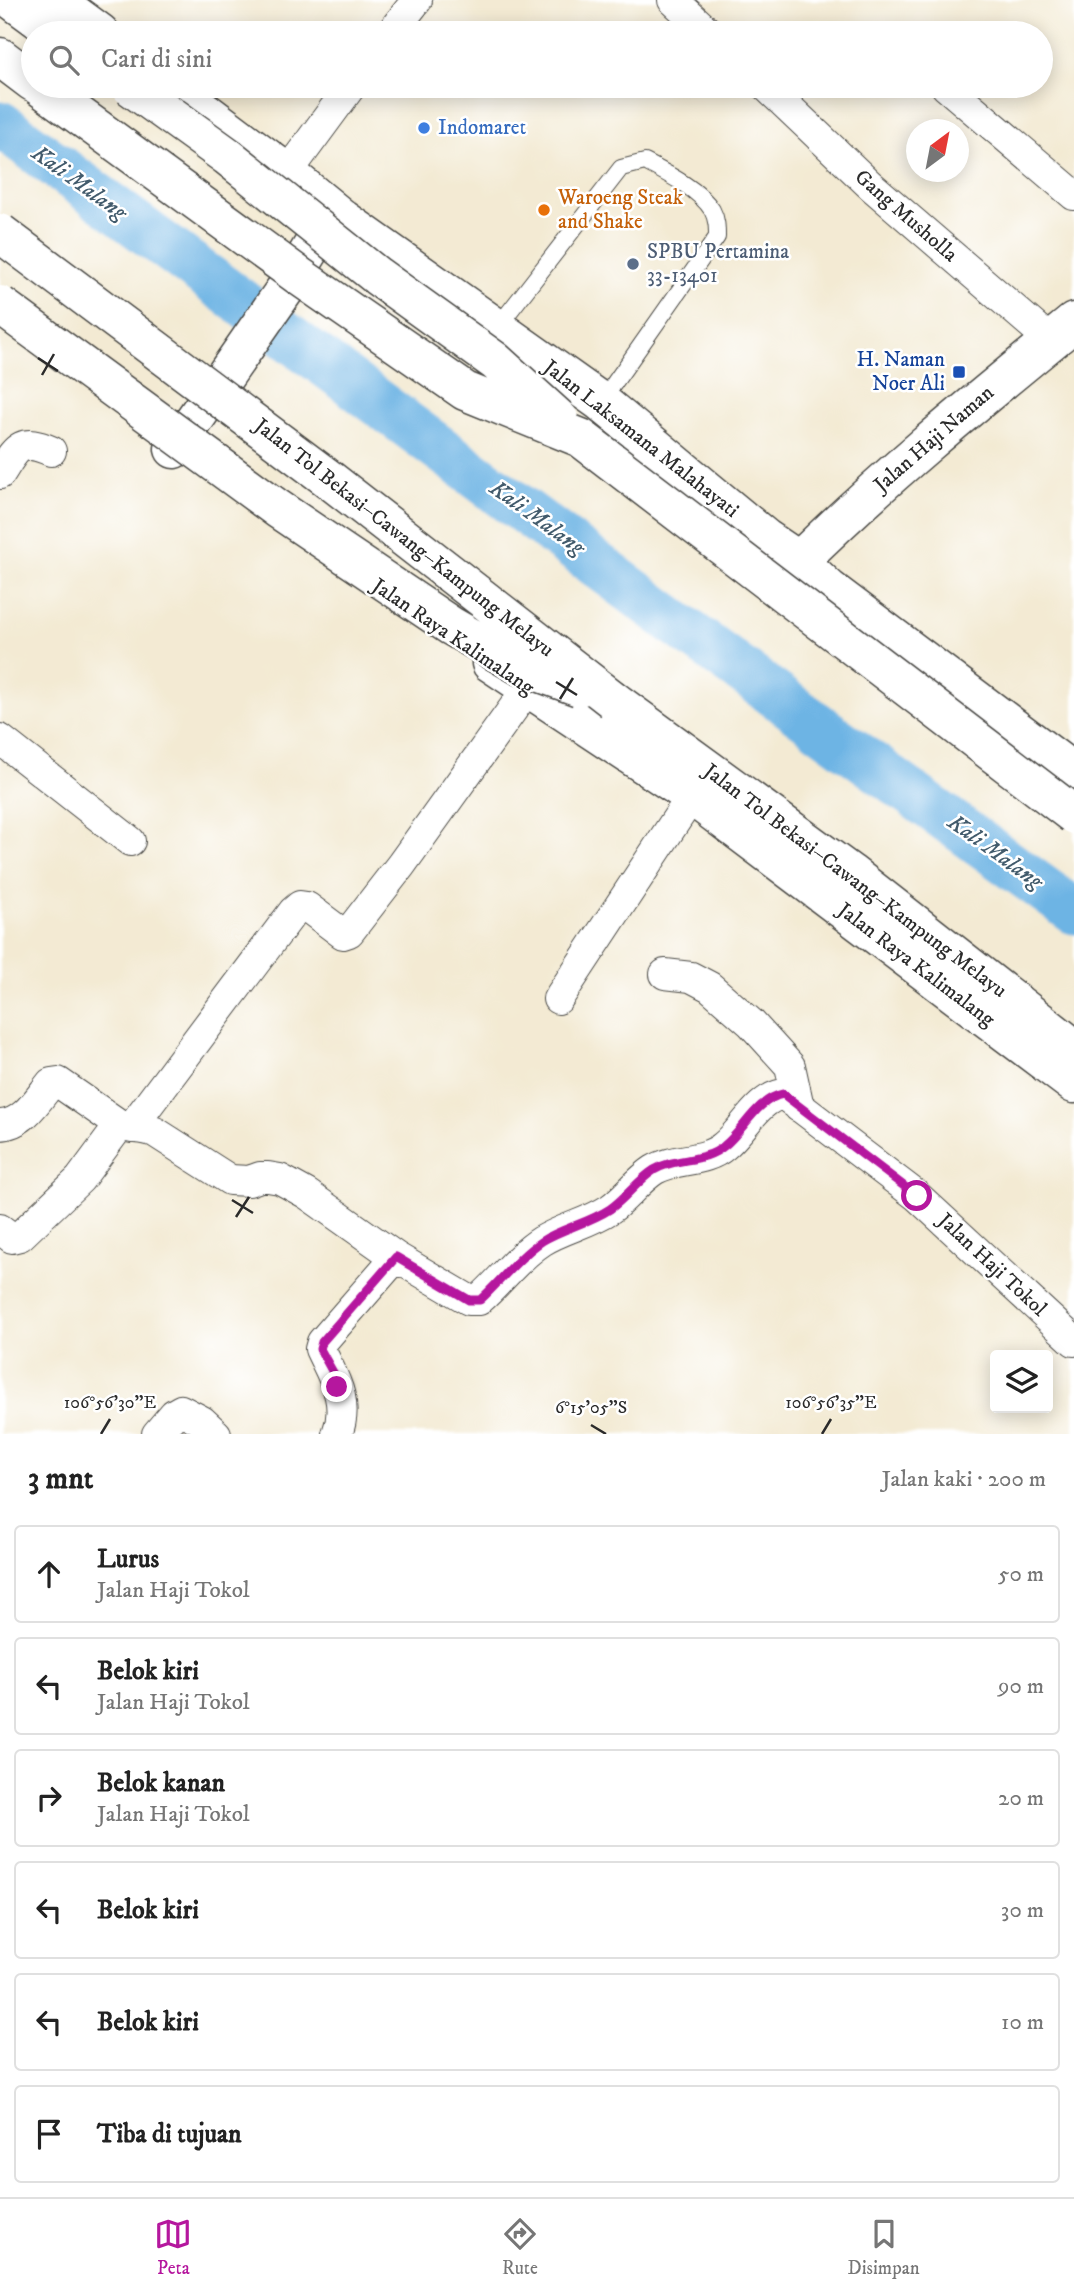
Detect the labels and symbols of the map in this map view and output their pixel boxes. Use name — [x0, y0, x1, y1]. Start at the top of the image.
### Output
place label: Indomaret — [438, 115, 526, 141]
north arrow — [906, 119, 969, 182]
marker: Indomaret — [416, 120, 432, 136]
water label: Kali Malang — [25, 138, 133, 228]
street label: Gang Musholla — [849, 164, 963, 268]
place label: Waroeng Steak and Shake — [557, 185, 684, 235]
marker: Waroeng Steak and Shake — [536, 202, 552, 218]
place label: SPBU Pertamina 33-13401 — [647, 239, 789, 289]
marker: SPBU Pertamina 33-13401 — [625, 256, 641, 272]
place label: H. Naman Noer Ali — [857, 347, 945, 397]
street label: Jalan Laksamana Malahayati — [536, 353, 744, 524]
marker: H. Naman Noer Ali — [951, 364, 967, 380]
street label: Jalan Haji Naman — [867, 380, 999, 499]
street label: Jalan Tol Bekasi–Cawang–Kampung Melayu — [247, 412, 559, 663]
water label: Kali Malang — [483, 473, 591, 563]
street label: Jalan Raya Kalimalang — [365, 572, 540, 701]
street label: Jalan Tol Bekasi–Cawang–Kampung Melayu — [697, 757, 1012, 1004]
water label: Kali Malang — [941, 807, 1049, 897]
street label: Jalan Raya Kalimalang — [831, 896, 1000, 1033]
route start — [901, 1180, 932, 1211]
street label: Jalan Haji Tokol — [931, 1207, 1052, 1323]
route end — [321, 1371, 352, 1402]
text: 106°56'30"E — [64, 1392, 156, 1414]
text: 106°56'35"E — [785, 1392, 877, 1414]
text: 6°15'05"S — [555, 1397, 627, 1419]

